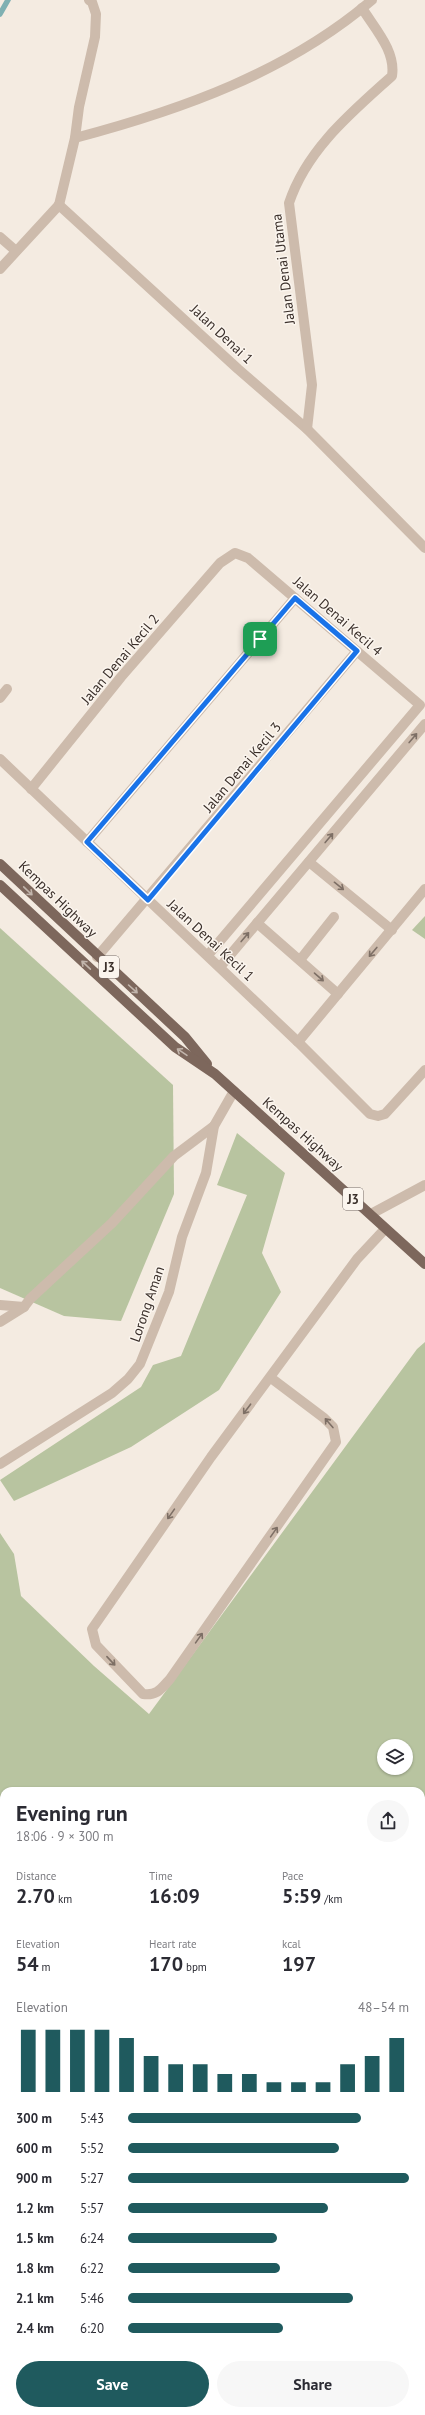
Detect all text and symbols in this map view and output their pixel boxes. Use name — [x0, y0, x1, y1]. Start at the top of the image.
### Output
street label: Jalan Denai Utama — [267, 213, 299, 326]
street label: Jalan Denai 1 — [186, 300, 257, 368]
street label: Jalan Denai Kecil 4 — [289, 572, 387, 660]
street label: Jalan Denai Kecil 2 — [76, 610, 163, 709]
pin — [243, 622, 277, 656]
icon: arrive — [249, 628, 271, 650]
street label: Jalan Denai Kecil 3 — [198, 718, 285, 817]
one-way arrow — [408, 733, 417, 743]
one-way arrow — [325, 832, 334, 843]
street label: Kempas Highway — [15, 857, 101, 941]
one-way arrow — [334, 882, 344, 891]
one-way arrow — [23, 886, 33, 896]
street label: Jalan Denai Kecil 1 — [163, 894, 258, 985]
one-way arrow — [241, 932, 250, 942]
one-way arrow — [369, 946, 378, 957]
road number: J3 — [99, 956, 119, 978]
one-way arrow — [81, 960, 91, 969]
one-way arrow — [314, 972, 324, 981]
one-way arrow — [128, 985, 138, 994]
one-way arrow — [177, 1048, 188, 1056]
street label: Kempas Highway — [259, 1093, 347, 1175]
road number: J3 — [343, 1188, 363, 1210]
street label: Lorong Aman — [126, 1264, 168, 1344]
one-way arrow — [243, 1403, 251, 1414]
one-way arrow — [324, 1418, 333, 1428]
one-way arrow — [167, 1509, 175, 1520]
one-way arrow — [270, 1526, 278, 1537]
one-way arrow — [195, 1632, 203, 1643]
one-way arrow — [106, 1656, 116, 1666]
map controls — [377, 1739, 413, 1775]
button: layers — [377, 1739, 413, 1775]
text: Evening run — [16, 1799, 128, 1827]
button: share — [367, 1800, 409, 1842]
text: 18:06 · 9 × 300 m — [16, 1828, 113, 1845]
text: Distance — [16, 1869, 56, 1883]
text: Time — [149, 1869, 173, 1883]
text: Pace — [282, 1869, 304, 1883]
text: 2.70 — [16, 1883, 55, 1909]
text: 16:09 — [149, 1883, 200, 1909]
text: 5:59 — [282, 1883, 321, 1909]
text: km — [55, 1892, 72, 1906]
text: /km — [321, 1892, 342, 1906]
text: Elevation — [16, 1937, 60, 1951]
text: Heart rate — [149, 1937, 197, 1951]
text: kcal — [282, 1937, 301, 1951]
text: 54 — [16, 1951, 39, 1977]
text: 170 — [149, 1951, 183, 1977]
text: 197 — [282, 1951, 316, 1977]
text: m — [39, 1960, 51, 1974]
text: bpm — [183, 1960, 207, 1974]
text: Elevation — [16, 1999, 68, 2016]
text: 48–54 m — [358, 1999, 409, 2016]
text: 300 m — [16, 2110, 52, 2127]
text: 5:43 — [80, 2110, 104, 2127]
text: 600 m — [16, 2140, 52, 2157]
text: 5:52 — [80, 2140, 104, 2157]
text: 900 m — [16, 2170, 52, 2187]
text: 5:27 — [80, 2170, 104, 2187]
text: 1.2 km — [16, 2200, 54, 2217]
text: 5:57 — [80, 2200, 104, 2217]
text: 1.5 km — [16, 2230, 54, 2247]
text: 6:24 — [80, 2230, 104, 2247]
text: 1.8 km — [16, 2260, 54, 2277]
text: 6:22 — [80, 2260, 104, 2277]
text: 2.1 km — [16, 2290, 54, 2307]
text: 5:46 — [80, 2290, 104, 2307]
text: 2.4 km — [16, 2320, 54, 2337]
text: 6:20 — [80, 2320, 104, 2337]
button: Save — [16, 2361, 209, 2407]
button: Share — [217, 2361, 409, 2407]

